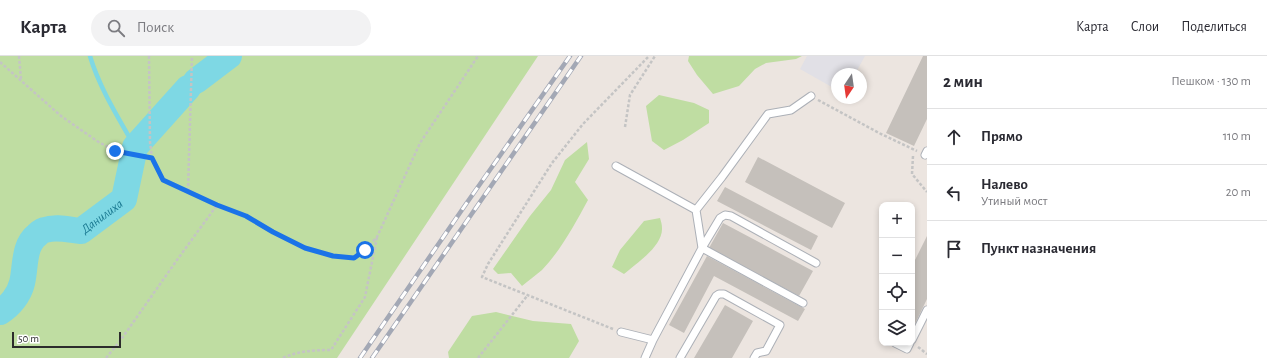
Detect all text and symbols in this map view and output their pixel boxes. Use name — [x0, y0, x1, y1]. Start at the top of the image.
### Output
search box — [91, 10, 371, 46]
icon: search — [105, 17, 127, 39]
text: Карта — [20, 18, 67, 37]
text: Поиск — [137, 20, 174, 35]
text: Карта — [1076, 20, 1109, 34]
text: Слои — [1131, 20, 1159, 34]
text: Поделиться — [1181, 20, 1247, 34]
north arrow — [831, 68, 867, 104]
text: 2 мин — [943, 73, 983, 90]
text: Пешком · 130 m — [1171, 75, 1251, 88]
icon: ahead — [943, 126, 965, 148]
text: Прямо — [981, 129, 1023, 144]
text: 110 m — [1223, 130, 1251, 143]
route end — [106, 142, 124, 160]
text: Налево — [981, 177, 1028, 192]
icon: left — [943, 182, 965, 204]
text: 20 m — [1226, 186, 1251, 199]
text: Утиный мост — [981, 195, 1048, 208]
water label: Данилиха — [78, 197, 126, 237]
map controls — [879, 202, 915, 346]
button: + — [879, 202, 915, 238]
button: − — [879, 238, 915, 274]
icon: arrive — [943, 238, 965, 260]
route start — [356, 241, 374, 259]
text: Пункт назначения — [981, 241, 1096, 256]
button: locate — [879, 274, 915, 310]
button: layers — [879, 310, 915, 346]
scale bar — [12, 330, 121, 349]
text: 50 m — [18, 333, 39, 344]

